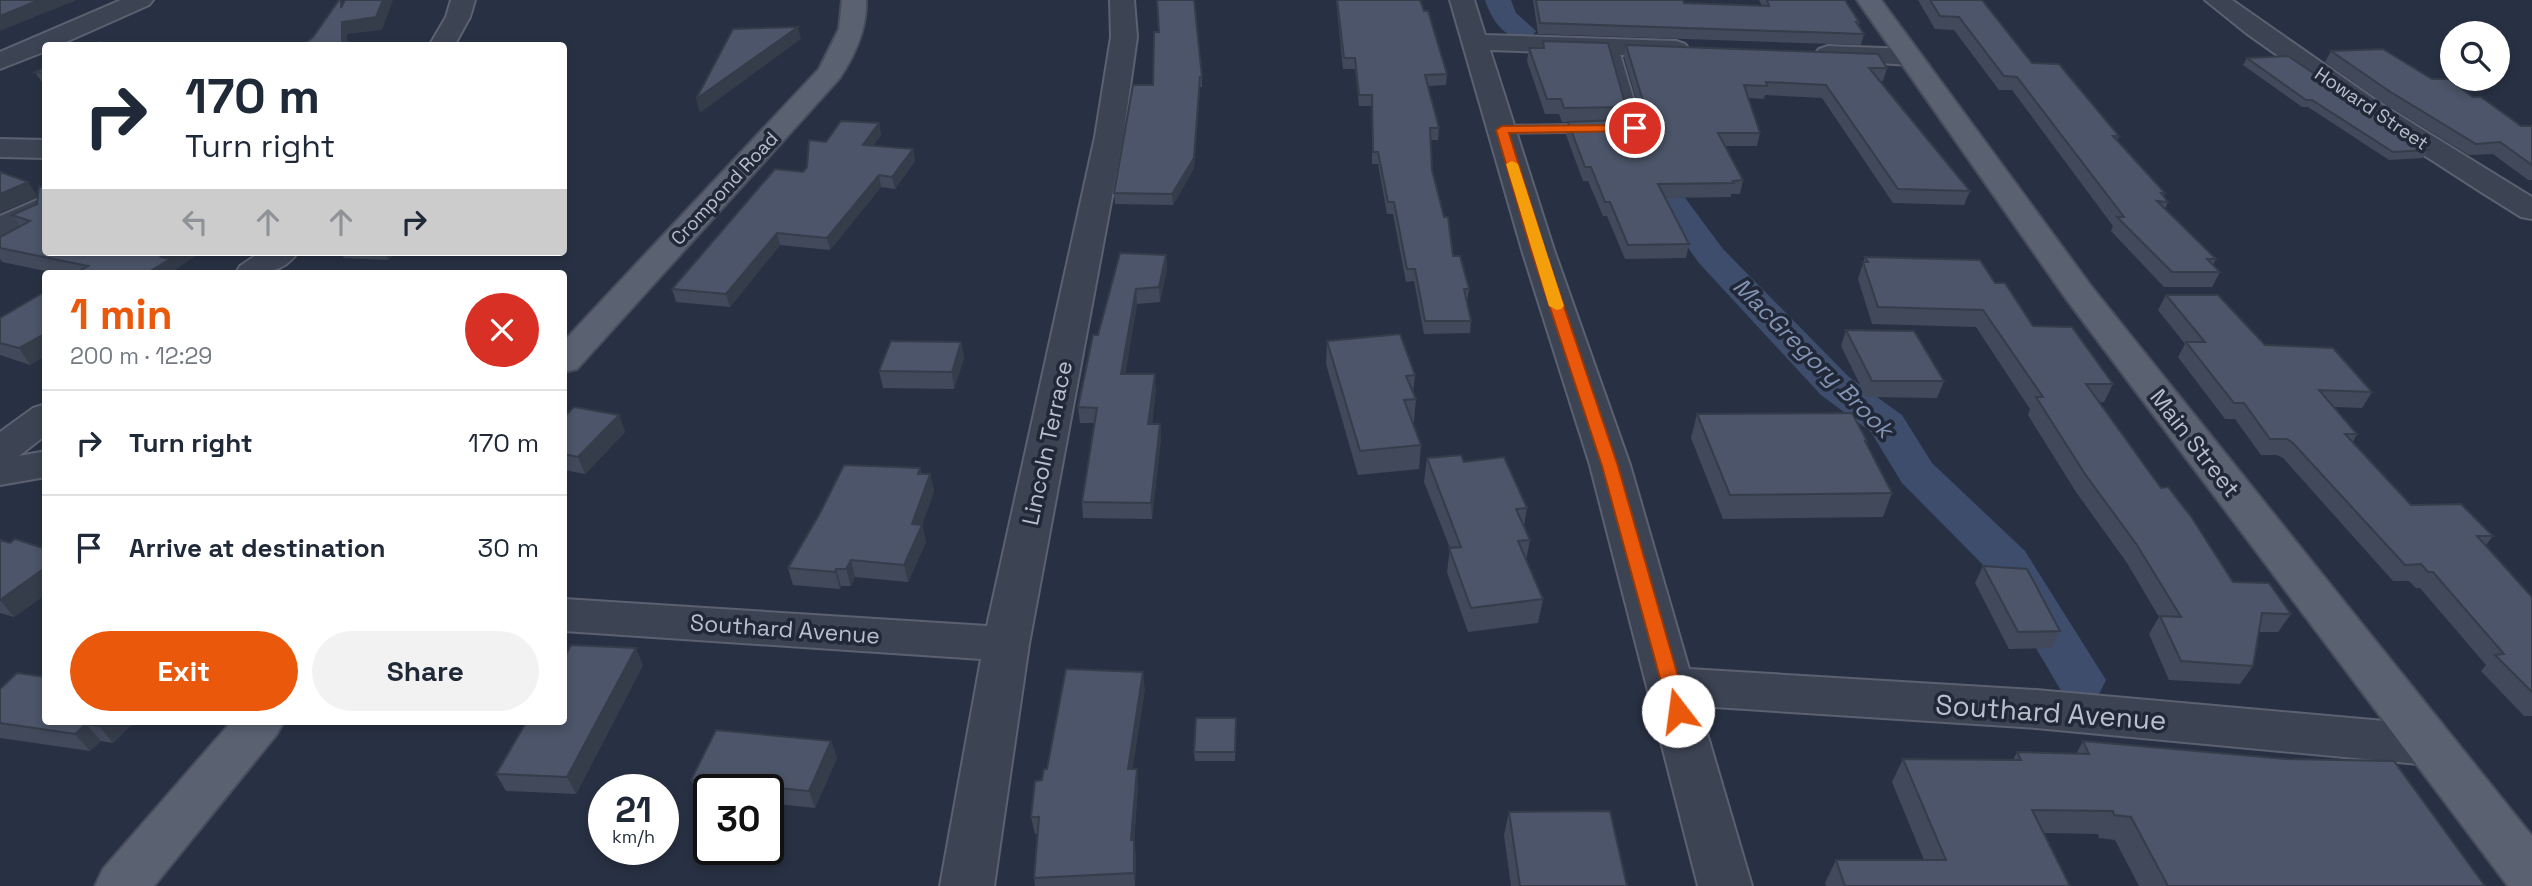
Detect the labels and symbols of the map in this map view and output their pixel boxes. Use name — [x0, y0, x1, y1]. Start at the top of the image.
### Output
street label: Howard Street — [2310, 61, 2433, 156]
pin — [1605, 98, 1665, 158]
street label: Crompond Road — [665, 126, 783, 250]
water label: MacGregory Brook — [1727, 271, 1902, 447]
street label: Lincoln Terrace — [1015, 358, 1079, 528]
street label: Main Street — [2143, 383, 2247, 503]
street label: Southard Avenue — [689, 607, 881, 651]
position arrow — [1641, 674, 1715, 748]
street label: Southard Avenue — [1934, 686, 2168, 738]
speed limit sign: 30 — [693, 774, 784, 865]

